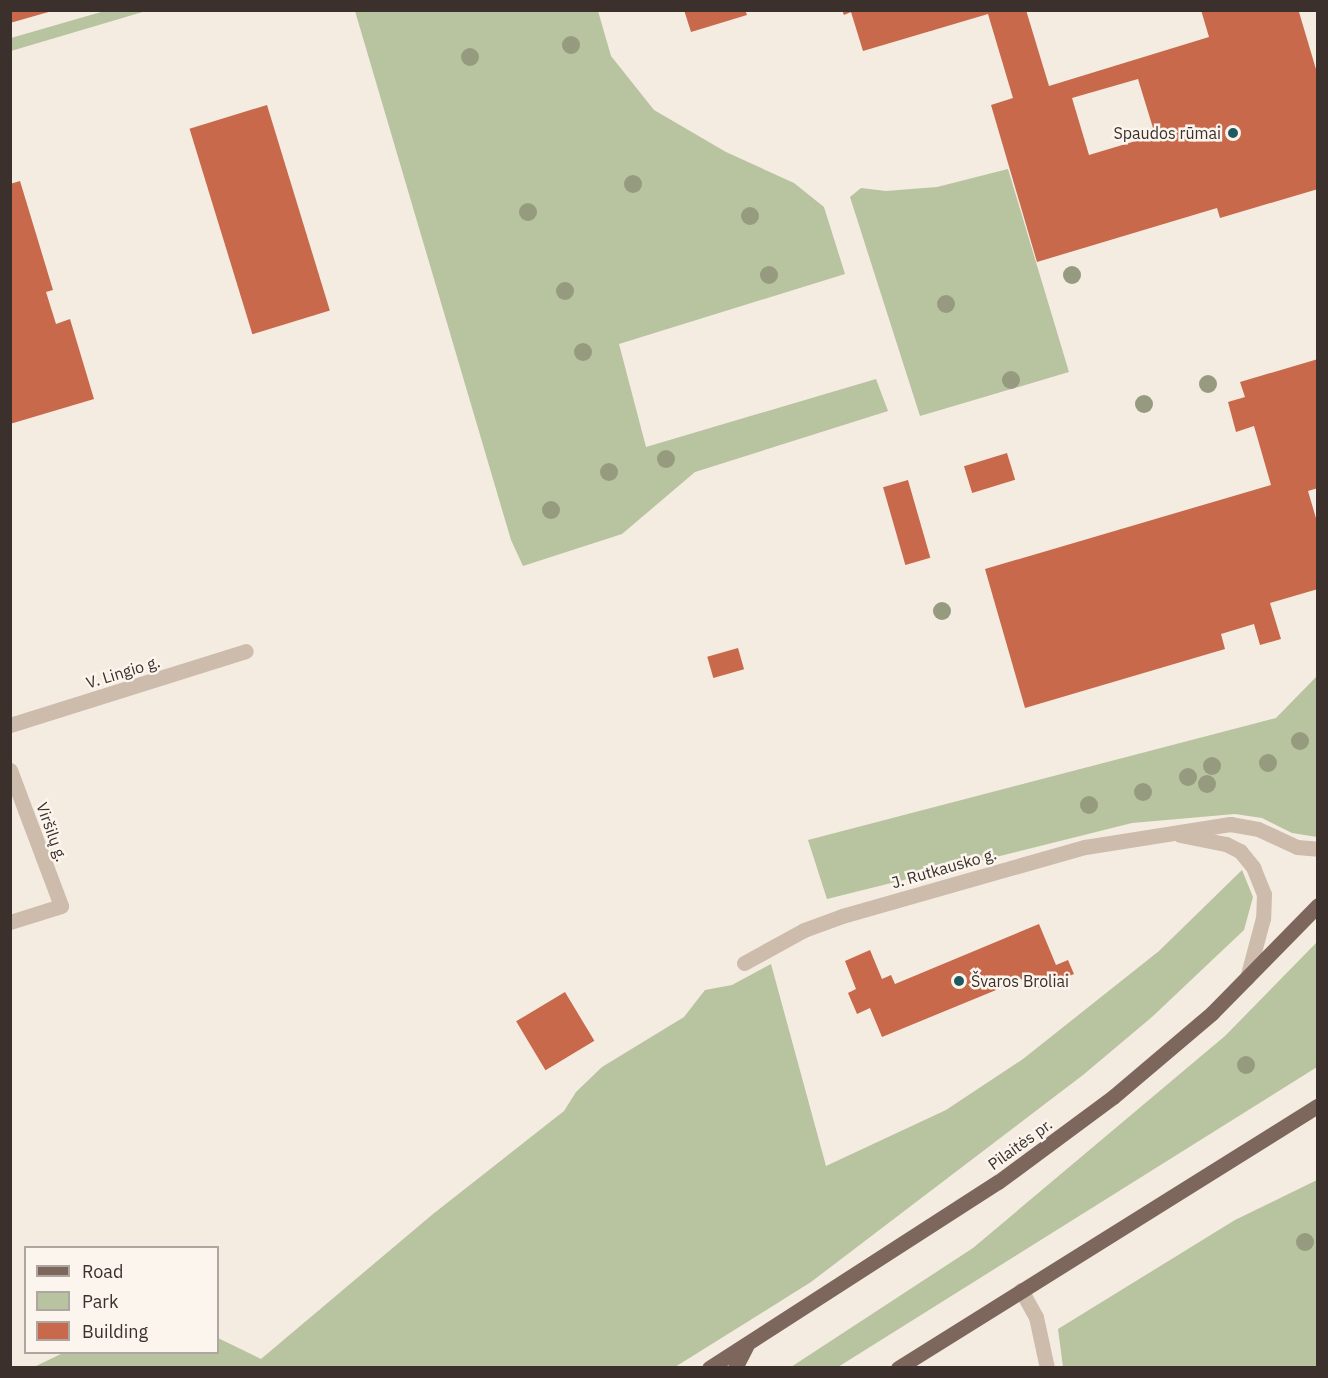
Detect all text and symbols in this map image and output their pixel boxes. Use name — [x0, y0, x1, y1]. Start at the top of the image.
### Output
place label: Spaudos rūmai — [1114, 123, 1221, 143]
marker: Spaudos rūmai — [1226, 126, 1240, 140]
street label: V. Lingio g. — [84, 652, 162, 692]
street label: Viršilų g. — [32, 800, 72, 864]
street label: J. Rutkausko g. — [889, 844, 999, 892]
place label: Švaros Broliai — [971, 971, 1069, 991]
marker: Švaros Broliai — [952, 974, 966, 988]
street label: Pilaitės pr. — [984, 1114, 1056, 1174]
legend — [24, 1246, 219, 1354]
text: Road — [82, 1260, 123, 1283]
text: Park — [82, 1290, 118, 1313]
text: Building — [82, 1320, 148, 1343]

